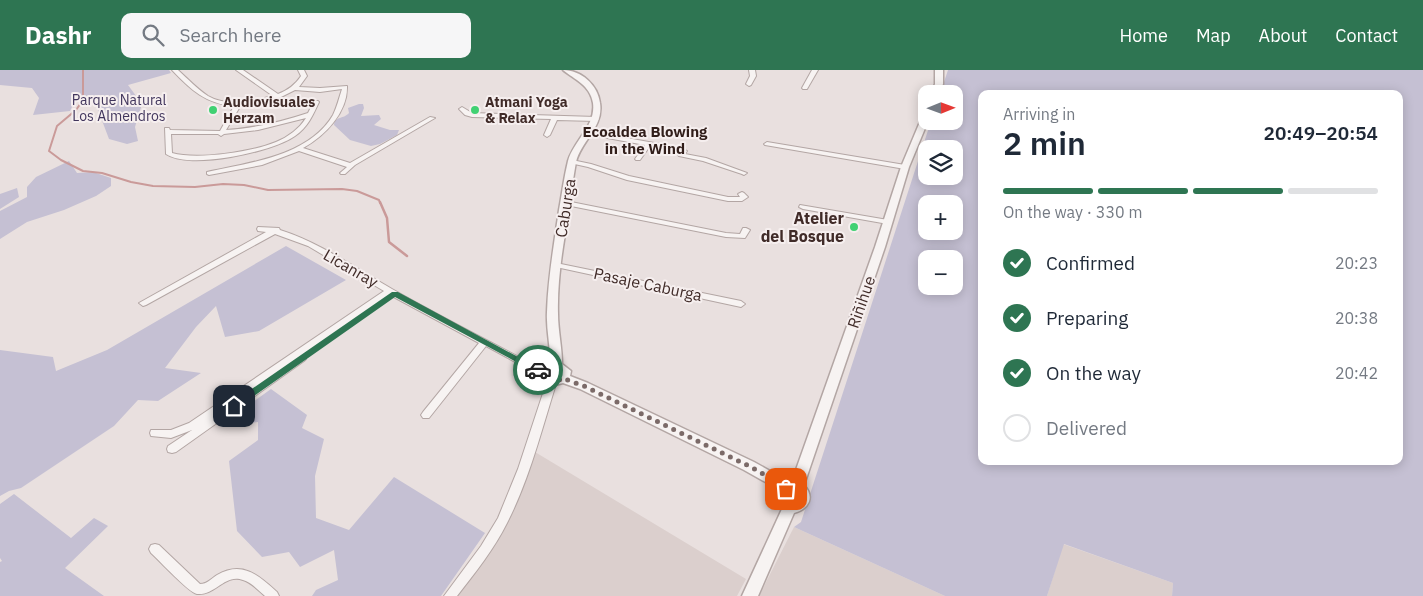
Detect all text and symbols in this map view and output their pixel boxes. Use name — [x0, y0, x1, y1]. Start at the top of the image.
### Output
search box — [121, 13, 471, 58]
text: Dashr — [25, 19, 91, 51]
icon: search — [139, 21, 167, 49]
text: Search here — [179, 23, 281, 47]
text: Home — [1120, 24, 1168, 47]
text: Map — [1196, 24, 1231, 47]
text: About — [1259, 24, 1307, 47]
text: Contact — [1335, 24, 1398, 47]
north arrow — [918, 85, 962, 130]
map controls — [918, 85, 963, 295]
park label: Parque Natural Los Almendros — [72, 91, 166, 125]
place label: Audiovisuales Herzam — [223, 93, 315, 127]
place label: Atmani Yoga & Relax — [485, 93, 568, 127]
marker: Audiovisuales Herzam — [207, 104, 219, 116]
marker: Atmani Yoga & Relax — [469, 104, 481, 116]
text: Arriving in — [1003, 104, 1075, 124]
text: 20:49–20:54 — [1264, 121, 1378, 145]
district label: Ecoaldea Blowing in the Wind — [583, 122, 708, 158]
text: 2 min — [1003, 122, 1086, 164]
button: layers — [918, 140, 963, 185]
street label: Caburga — [550, 177, 580, 239]
button: + — [918, 195, 963, 240]
text: On the way · 330 m — [1003, 202, 1142, 222]
place label: Atelier del Bosque — [761, 208, 845, 246]
marker: Atelier del Bosque — [848, 221, 860, 233]
street label: Licanray — [320, 244, 382, 292]
icon: check — [1003, 249, 1031, 277]
button: − — [918, 250, 963, 295]
text: Confirmed — [1046, 251, 1135, 275]
text: 20:23 — [1335, 253, 1378, 273]
street label: Pasaje Caburga — [592, 263, 704, 305]
street label: Riñihue — [843, 273, 879, 331]
icon: check — [1003, 304, 1031, 332]
text: Preparing — [1046, 306, 1128, 330]
text: 20:38 — [1335, 308, 1378, 328]
courier — [513, 345, 563, 395]
icon: car — [524, 356, 552, 384]
icon: check — [1003, 359, 1031, 387]
text: On the way — [1046, 361, 1141, 385]
text: 20:42 — [1335, 363, 1378, 383]
pin — [213, 385, 255, 427]
icon: home — [220, 392, 248, 420]
text: Delivered — [1046, 416, 1127, 440]
pin — [765, 468, 807, 510]
icon: bag — [772, 475, 800, 503]

